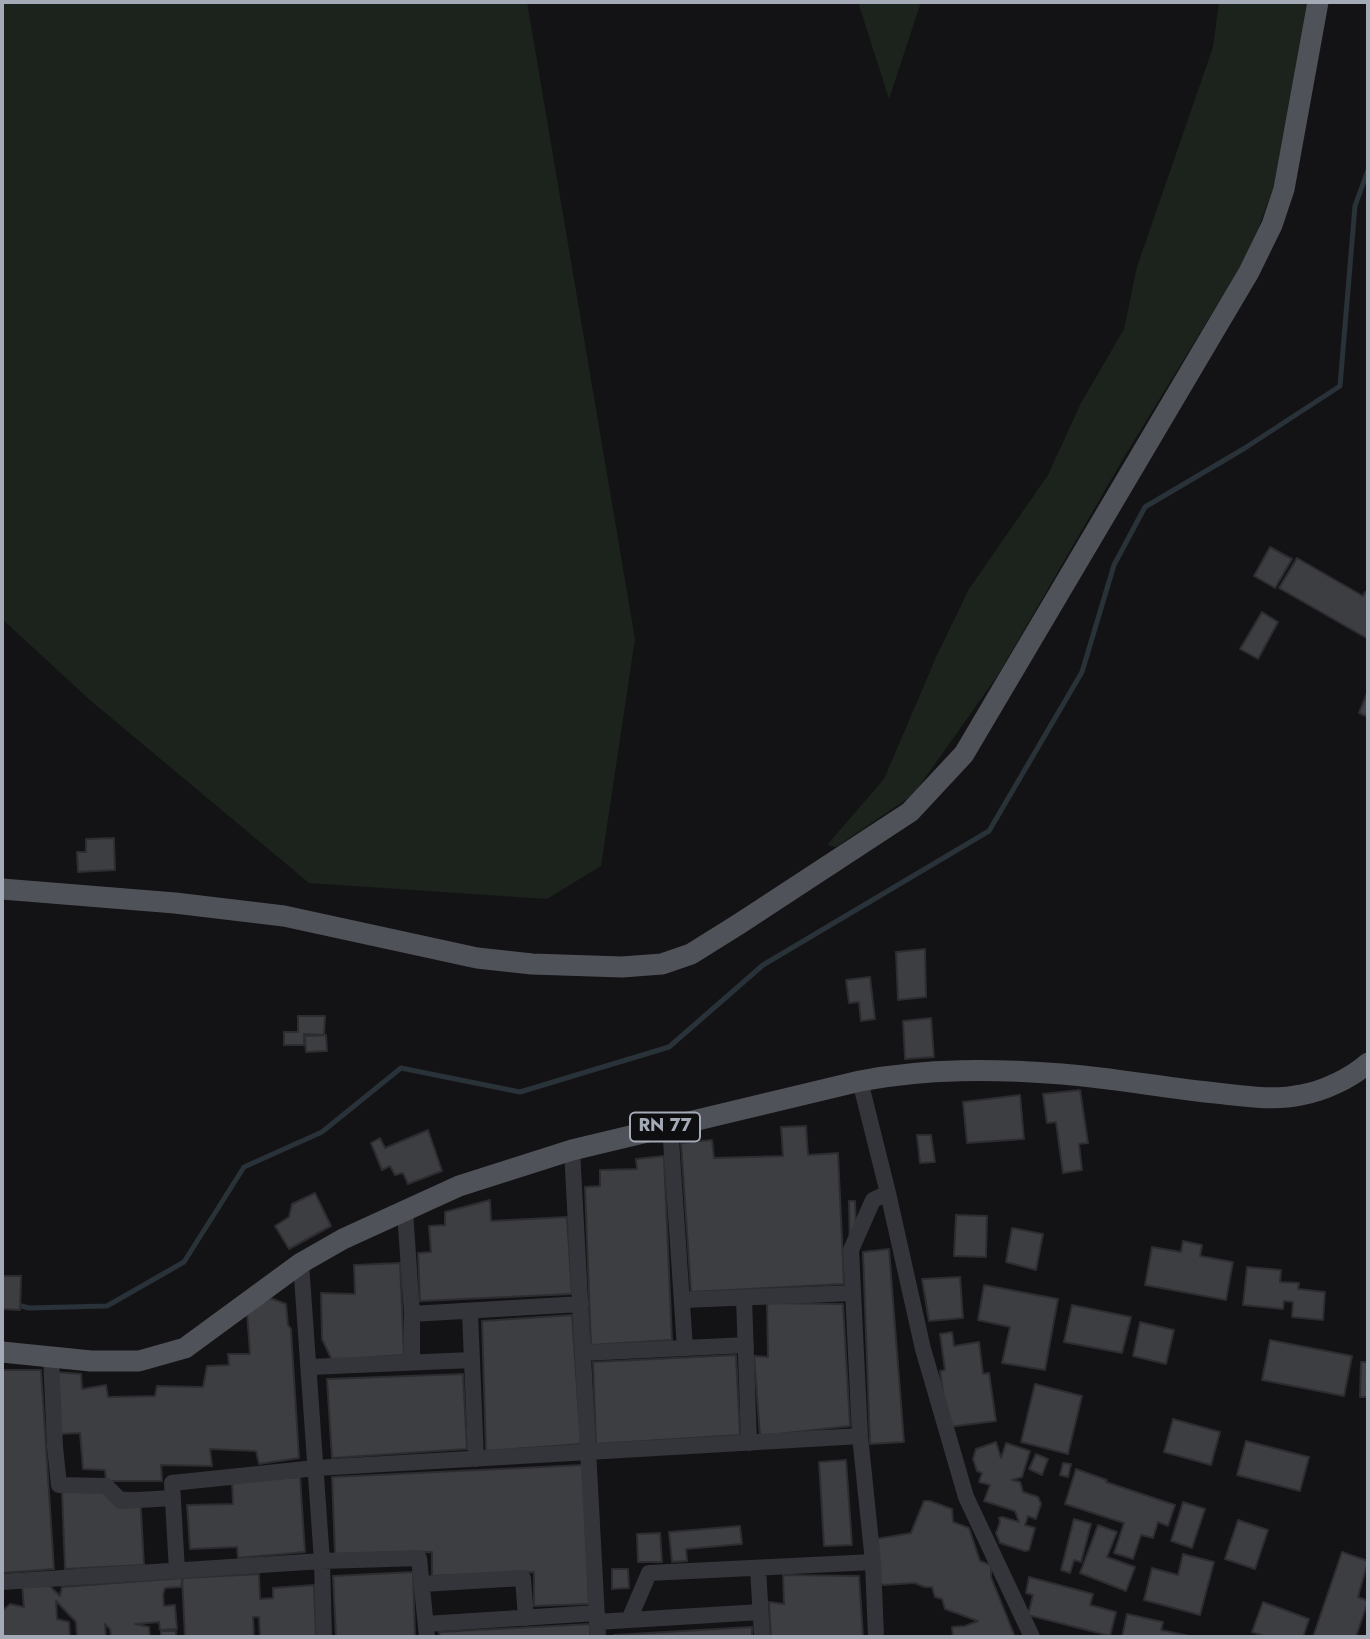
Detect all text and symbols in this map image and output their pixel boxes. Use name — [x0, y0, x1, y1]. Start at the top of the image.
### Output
road number: RN 77 — [630, 1112, 700, 1142]

